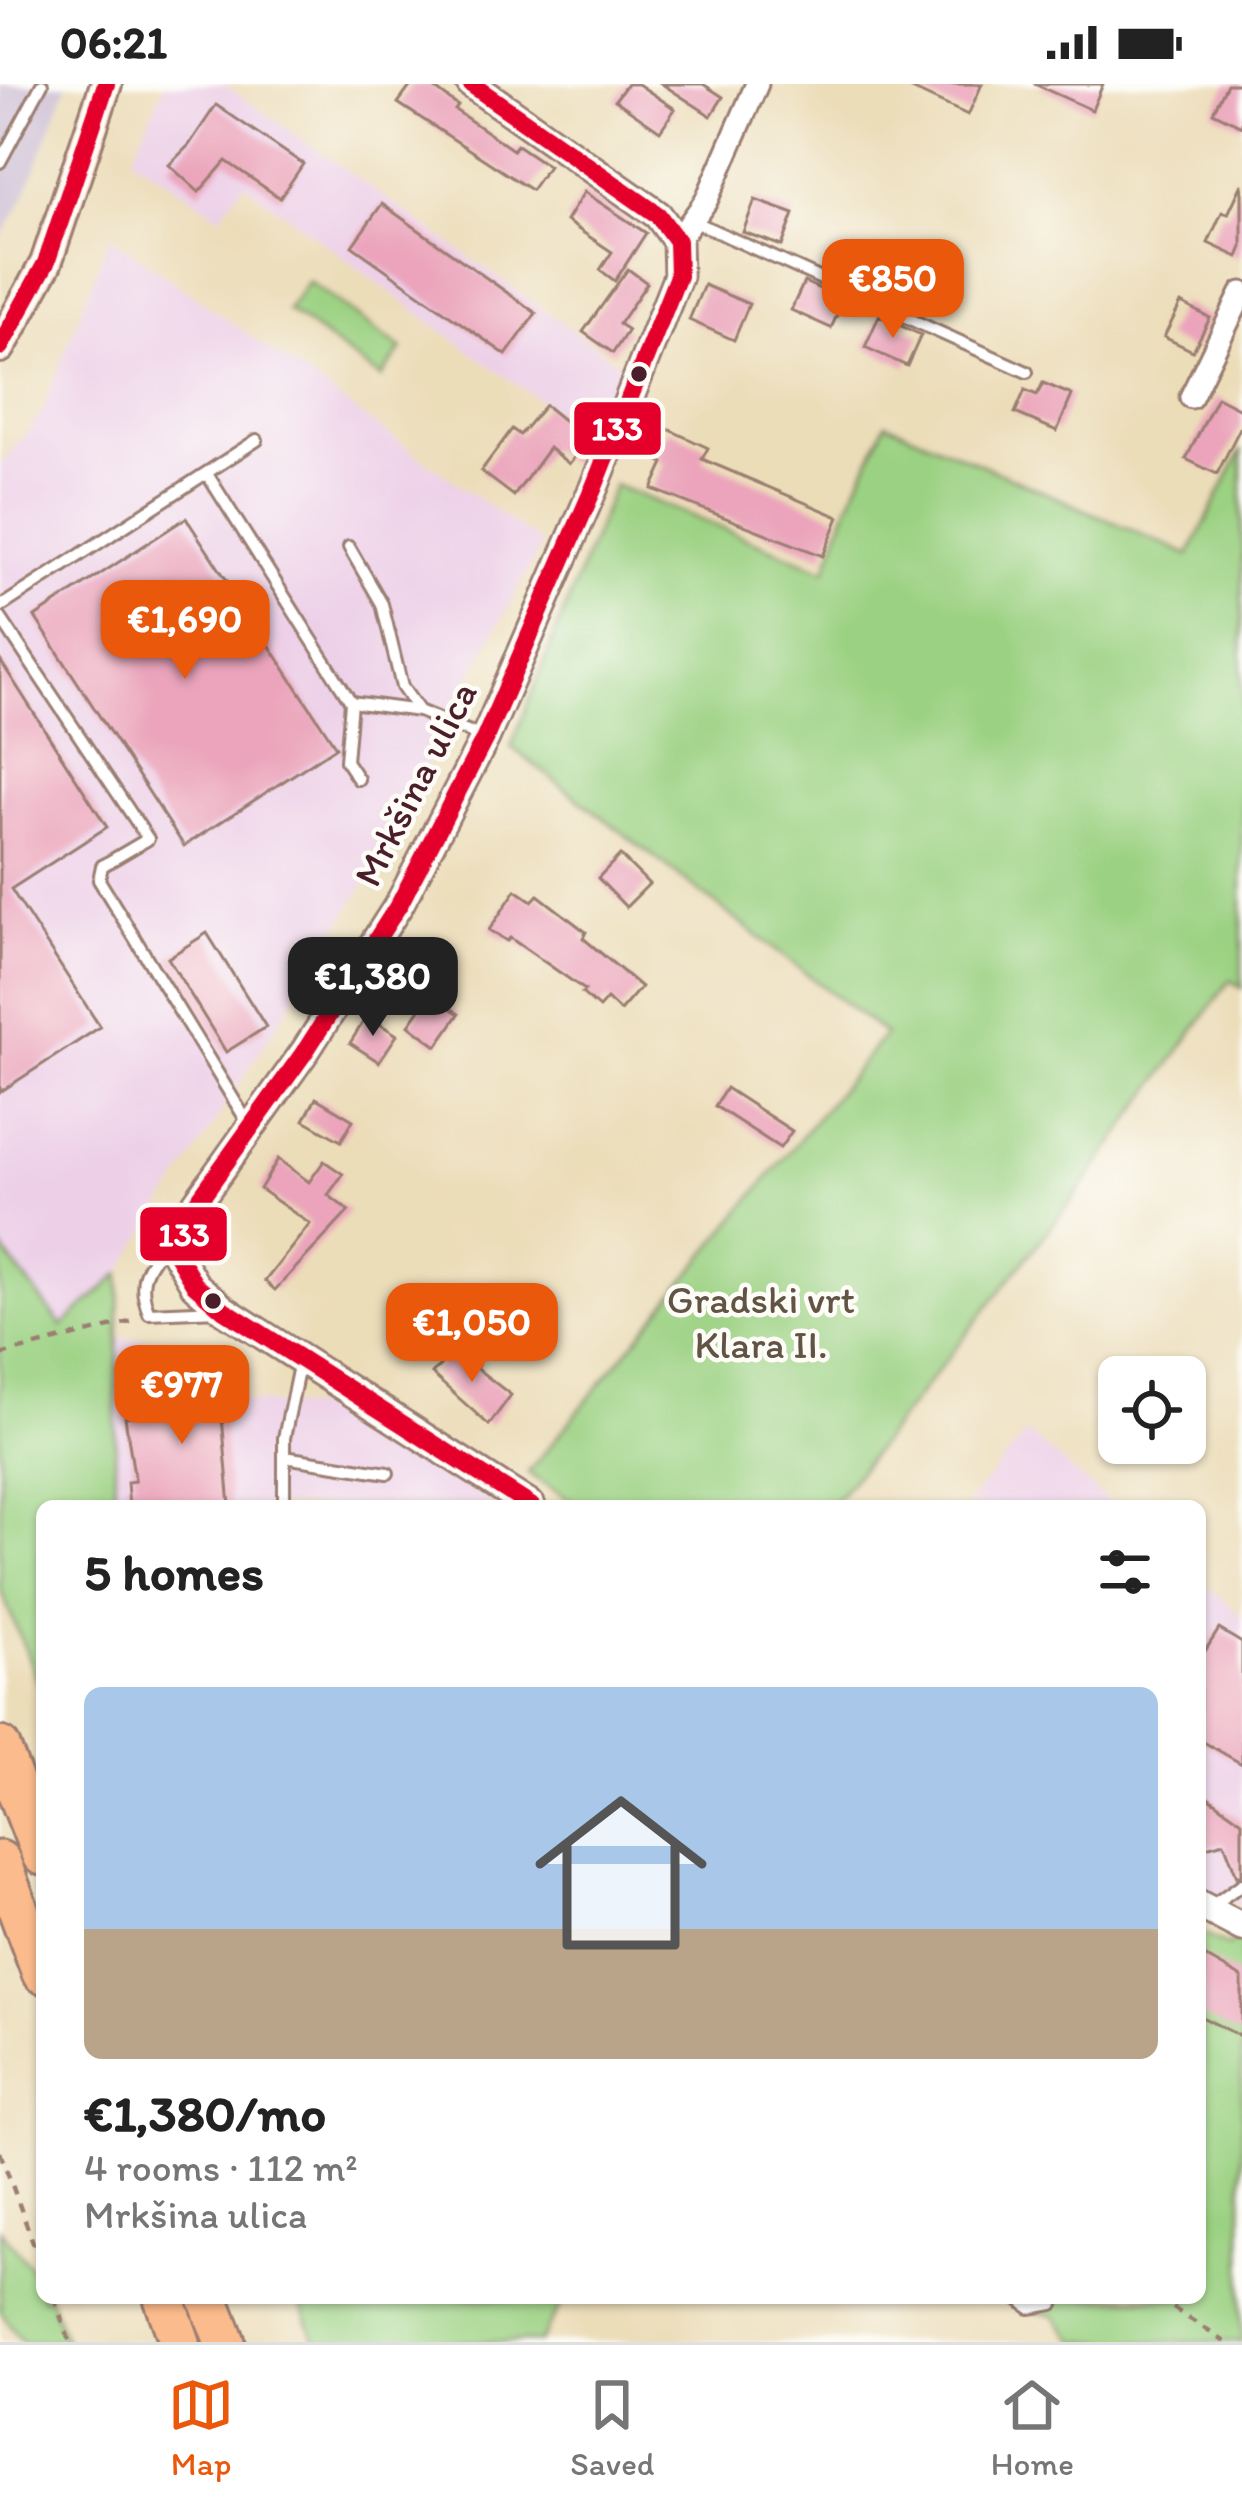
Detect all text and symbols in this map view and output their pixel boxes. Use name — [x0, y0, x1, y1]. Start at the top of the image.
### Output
text: 06:21 — [60, 15, 167, 69]
pin: €850 — [822, 239, 964, 341]
text: €850 — [849, 254, 937, 301]
unlabelled marker — [628, 363, 650, 385]
line badge: 133 — [572, 400, 663, 457]
text: 133 — [591, 409, 643, 448]
pin: €1,690 — [87, 580, 283, 682]
text: €1,690 — [128, 595, 242, 642]
street label: Mrkšina ulica — [343, 674, 487, 894]
pin: €1,380 — [275, 937, 471, 1039]
text: €1,380 — [315, 952, 431, 999]
line badge: 133 — [138, 1205, 229, 1263]
text: 133 — [158, 1215, 210, 1254]
park label: Gradski vrt Klara II. — [667, 1276, 855, 1368]
pin: €1,050 — [374, 1283, 570, 1385]
unlabelled marker — [202, 1290, 224, 1312]
text: €1,050 — [413, 1298, 531, 1345]
pin: €977 — [111, 1345, 253, 1447]
map controls — [1098, 1356, 1206, 1464]
button: locate — [1098, 1356, 1206, 1464]
text: €977 — [141, 1360, 223, 1407]
icon: filters — [1092, 1539, 1158, 1605]
text: 5 homes — [84, 1542, 264, 1603]
icon: home — [513, 1765, 729, 1981]
text: €1,380/mo — [84, 2083, 326, 2144]
text: 4 rooms · 112 m² — [84, 2144, 358, 2191]
text: Mrkšina ulica — [84, 2191, 307, 2238]
tab: Map — [168, 2372, 234, 2483]
tab: Saved — [570, 2372, 654, 2483]
tab: Home — [991, 2372, 1074, 2483]

